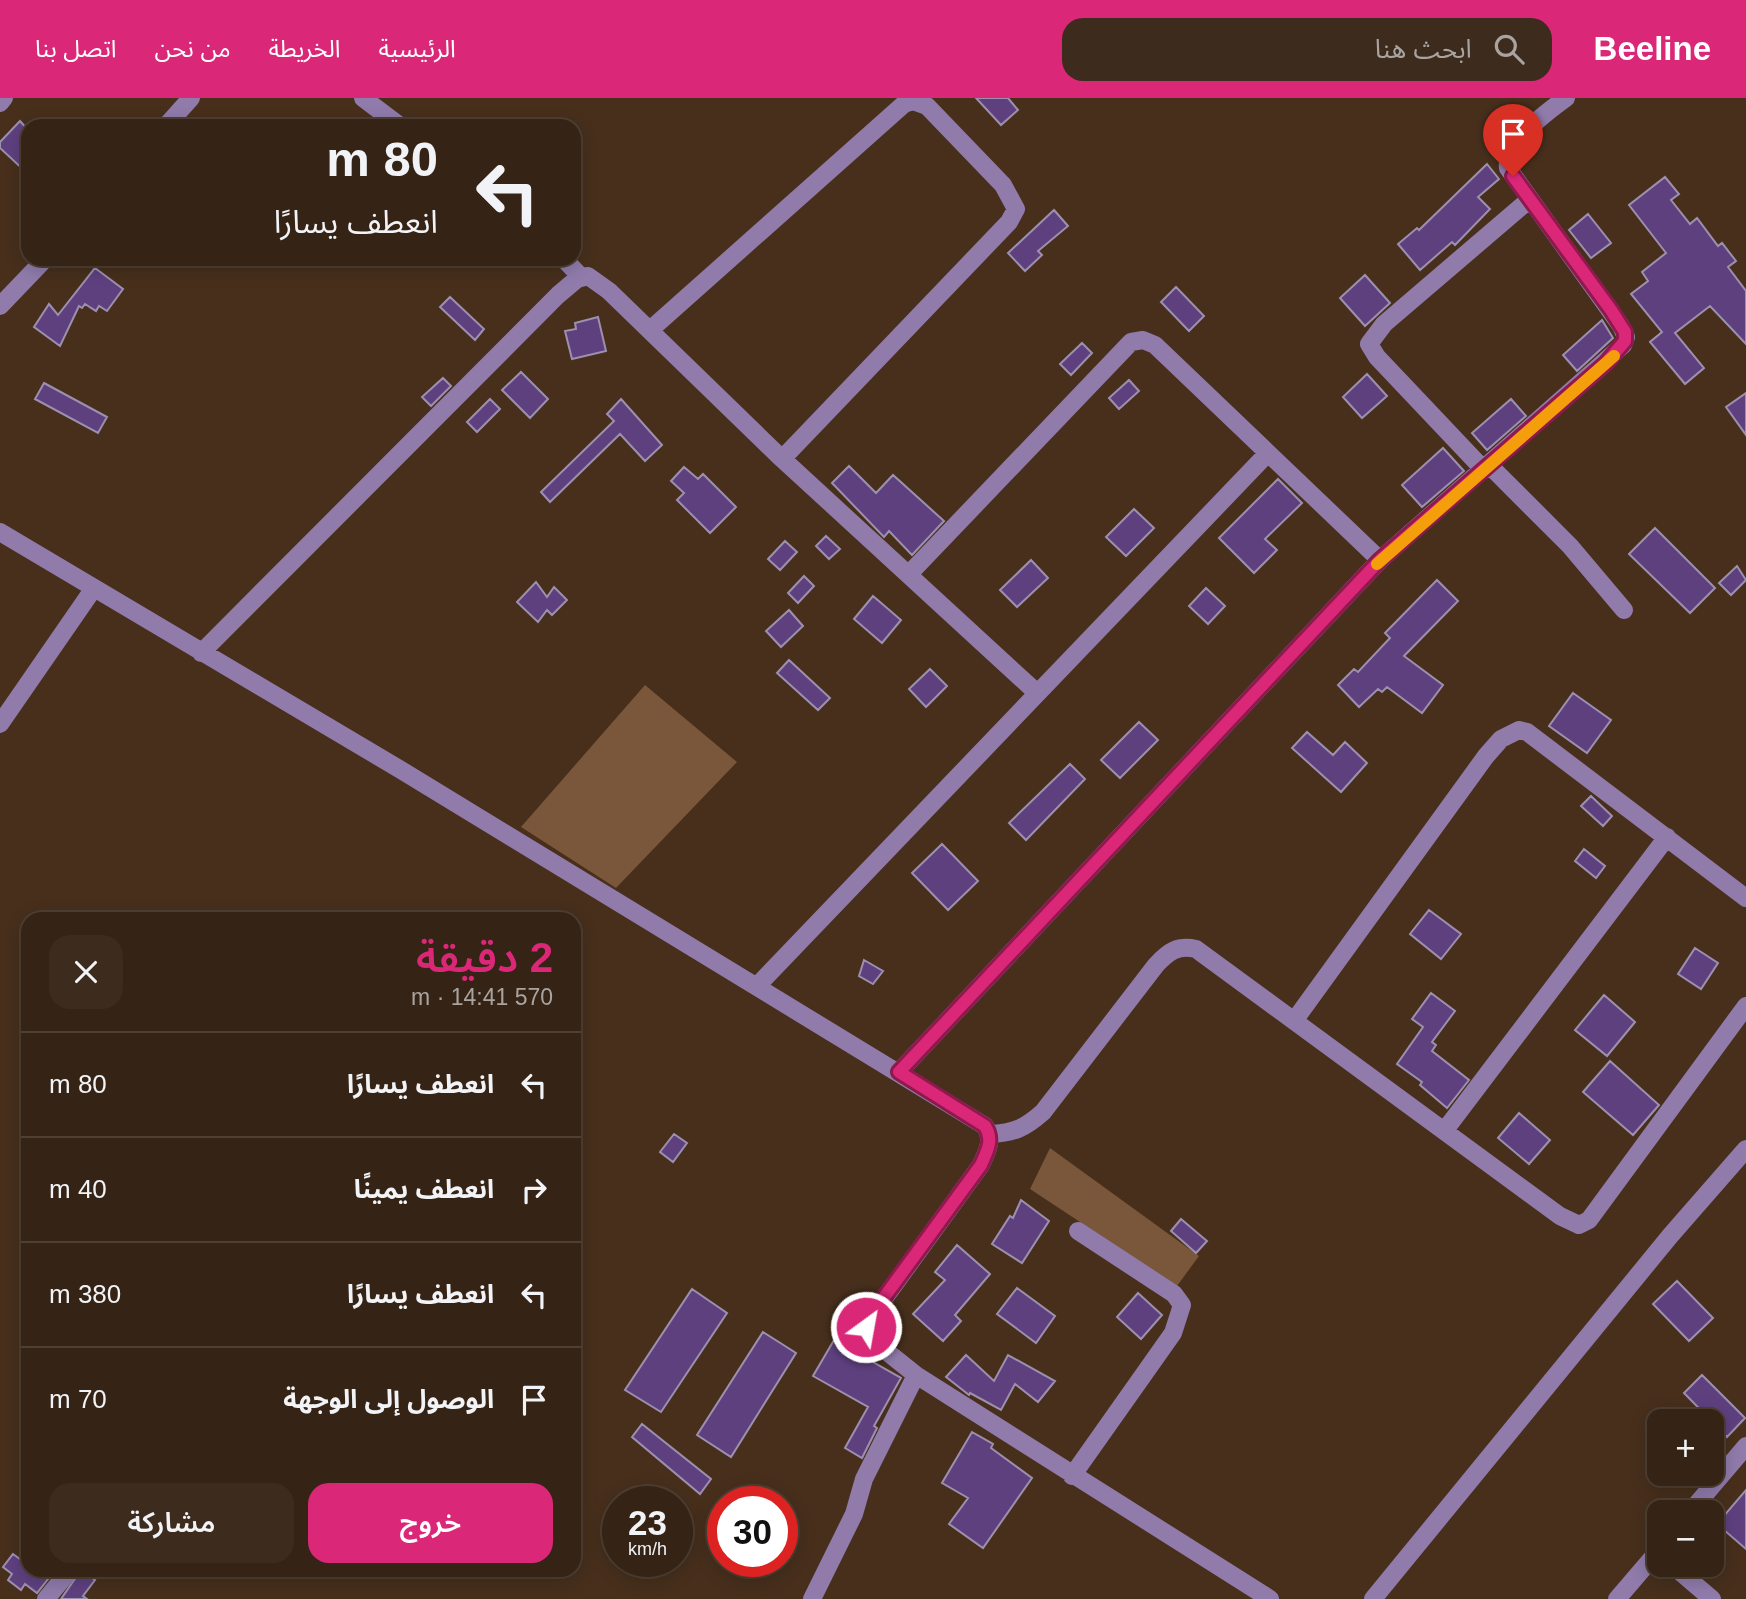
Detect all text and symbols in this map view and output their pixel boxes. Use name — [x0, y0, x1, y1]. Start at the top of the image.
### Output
search box — [1062, 18, 1552, 81]
icon: search — [1490, 30, 1528, 68]
text: Beeline — [1594, 30, 1711, 67]
text: ابحث هنا — [1375, 34, 1472, 64]
text: اتصل بنا — [35, 35, 117, 62]
text: من نحن — [155, 35, 231, 62]
text: الخريطة — [269, 35, 341, 62]
text: الرئيسية — [379, 35, 456, 62]
pin — [1483, 104, 1543, 176]
icon: arrive — [1494, 115, 1532, 153]
text: 80 m — [326, 132, 438, 186]
icon: left — [462, 147, 553, 238]
text: انعطف يسارًا — [274, 204, 438, 240]
text: 2 دقيقة — [416, 934, 553, 981]
button: close — [49, 935, 123, 1009]
text: 570 m · 14:41 — [411, 984, 553, 1010]
icon: left — [515, 1066, 553, 1104]
text: 80 m — [49, 1069, 107, 1099]
text: انعطف يسارًا — [347, 1069, 494, 1099]
icon: right — [515, 1171, 553, 1209]
text: 40 m — [49, 1174, 107, 1204]
text: انعطف يمينًا — [354, 1174, 494, 1204]
icon: left — [515, 1276, 553, 1314]
text: 380 m — [49, 1279, 121, 1309]
text: انعطف يسارًا — [347, 1279, 494, 1309]
position arrow — [829, 1290, 903, 1364]
icon: arrive — [515, 1381, 553, 1419]
text: 70 m — [49, 1384, 107, 1414]
text: الوصول إلى الوجهة — [283, 1384, 494, 1414]
map controls — [1647, 1409, 1724, 1577]
button: + — [1647, 1409, 1724, 1486]
button: مشاركة — [49, 1483, 294, 1563]
button: خروج — [308, 1483, 553, 1563]
speed limit sign: 30 — [707, 1486, 798, 1577]
button: − — [1647, 1500, 1724, 1577]
text: 23 — [628, 1503, 667, 1542]
text: km/h — [628, 1539, 667, 1559]

